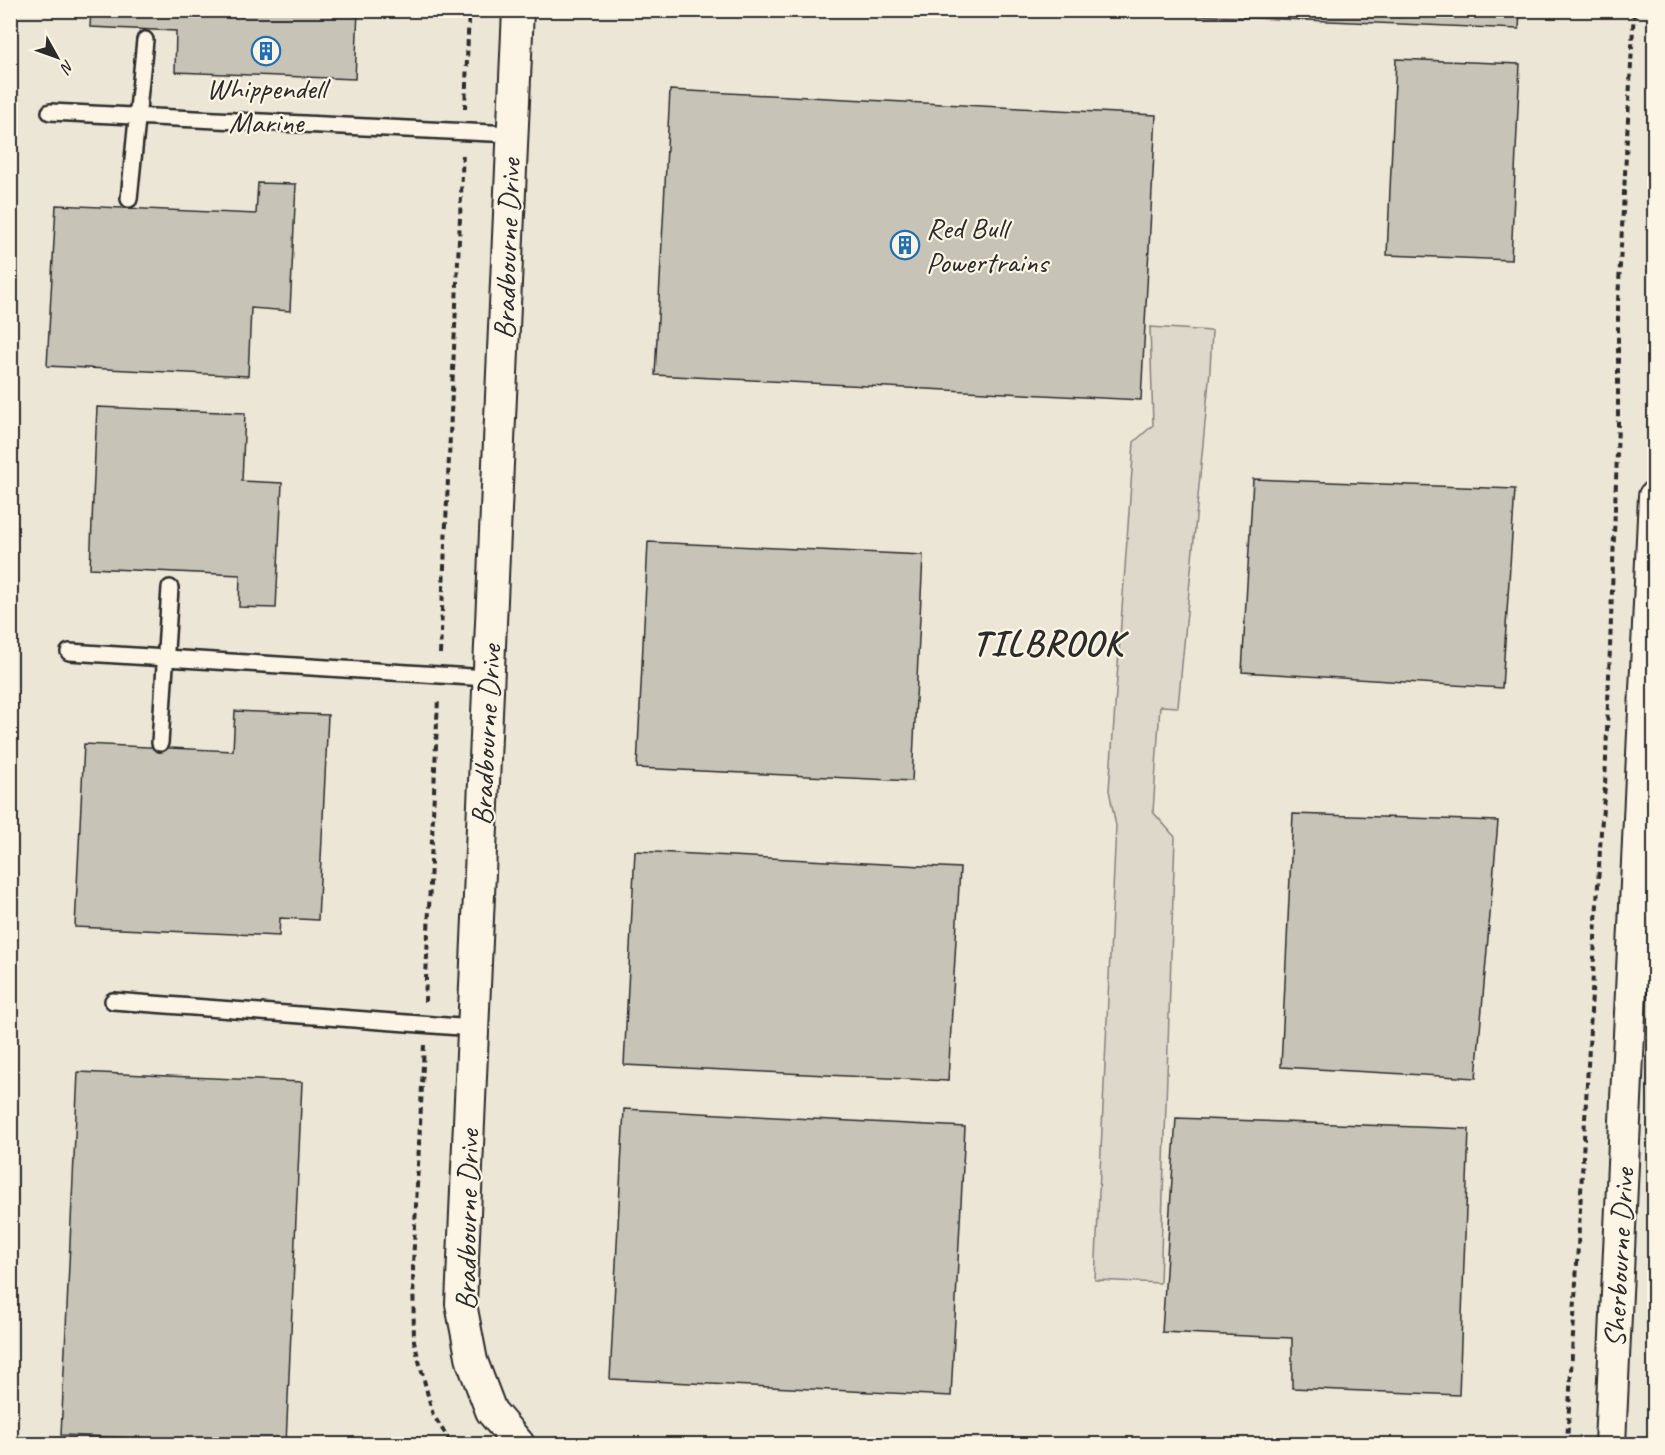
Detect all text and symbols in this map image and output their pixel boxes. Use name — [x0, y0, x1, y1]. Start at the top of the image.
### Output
north arrow — [27, 27, 87, 87]
building icon: Whippendell Marine — [250, 35, 282, 67]
text: N — [55, 56, 79, 79]
place label: Whippendell Marine — [206, 69, 331, 141]
street label: Bradbourne Drive — [485, 156, 529, 340]
place label: Red Bull Powertrains — [926, 209, 1051, 281]
building icon: Red Bull Powertrains — [889, 229, 921, 261]
district label: TILBROOK — [972, 620, 1129, 666]
street label: Bradbourne Drive — [462, 642, 510, 826]
street label: Bradbourne Drive — [446, 1127, 488, 1311]
street label: Sherbourne Drive — [1595, 1165, 1643, 1348]

